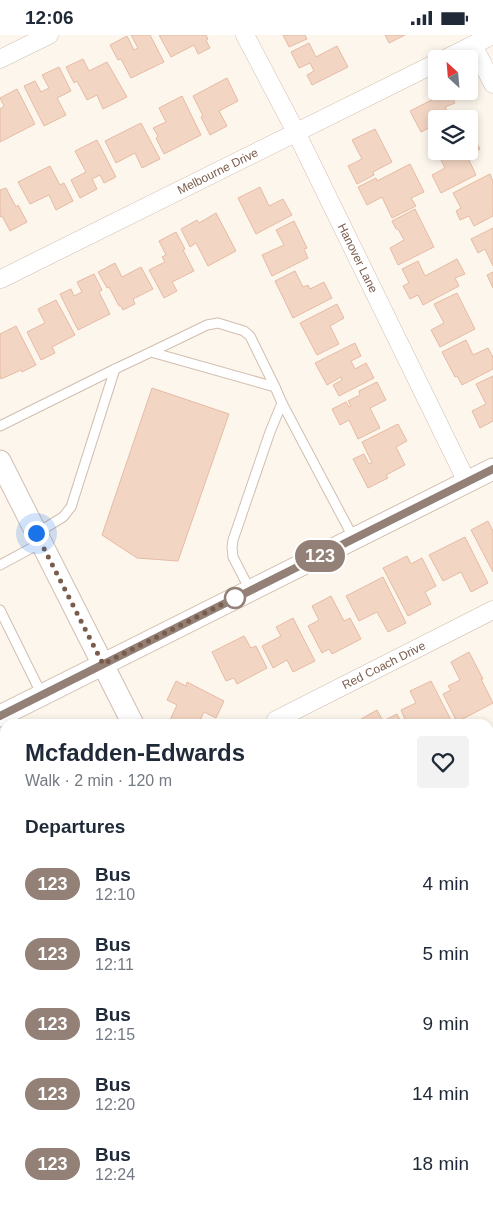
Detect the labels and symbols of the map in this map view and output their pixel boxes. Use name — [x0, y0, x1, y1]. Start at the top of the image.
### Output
north arrow — [428, 50, 478, 100]
street label: Melbourne Drive — [175, 145, 261, 197]
street label: Hanover Lane — [335, 221, 381, 295]
your location — [24, 521, 49, 546]
line badge: 123 — [291, 540, 349, 572]
unlabelled marker — [224, 587, 246, 609]
street label: Red Coach Drive — [340, 638, 428, 692]

